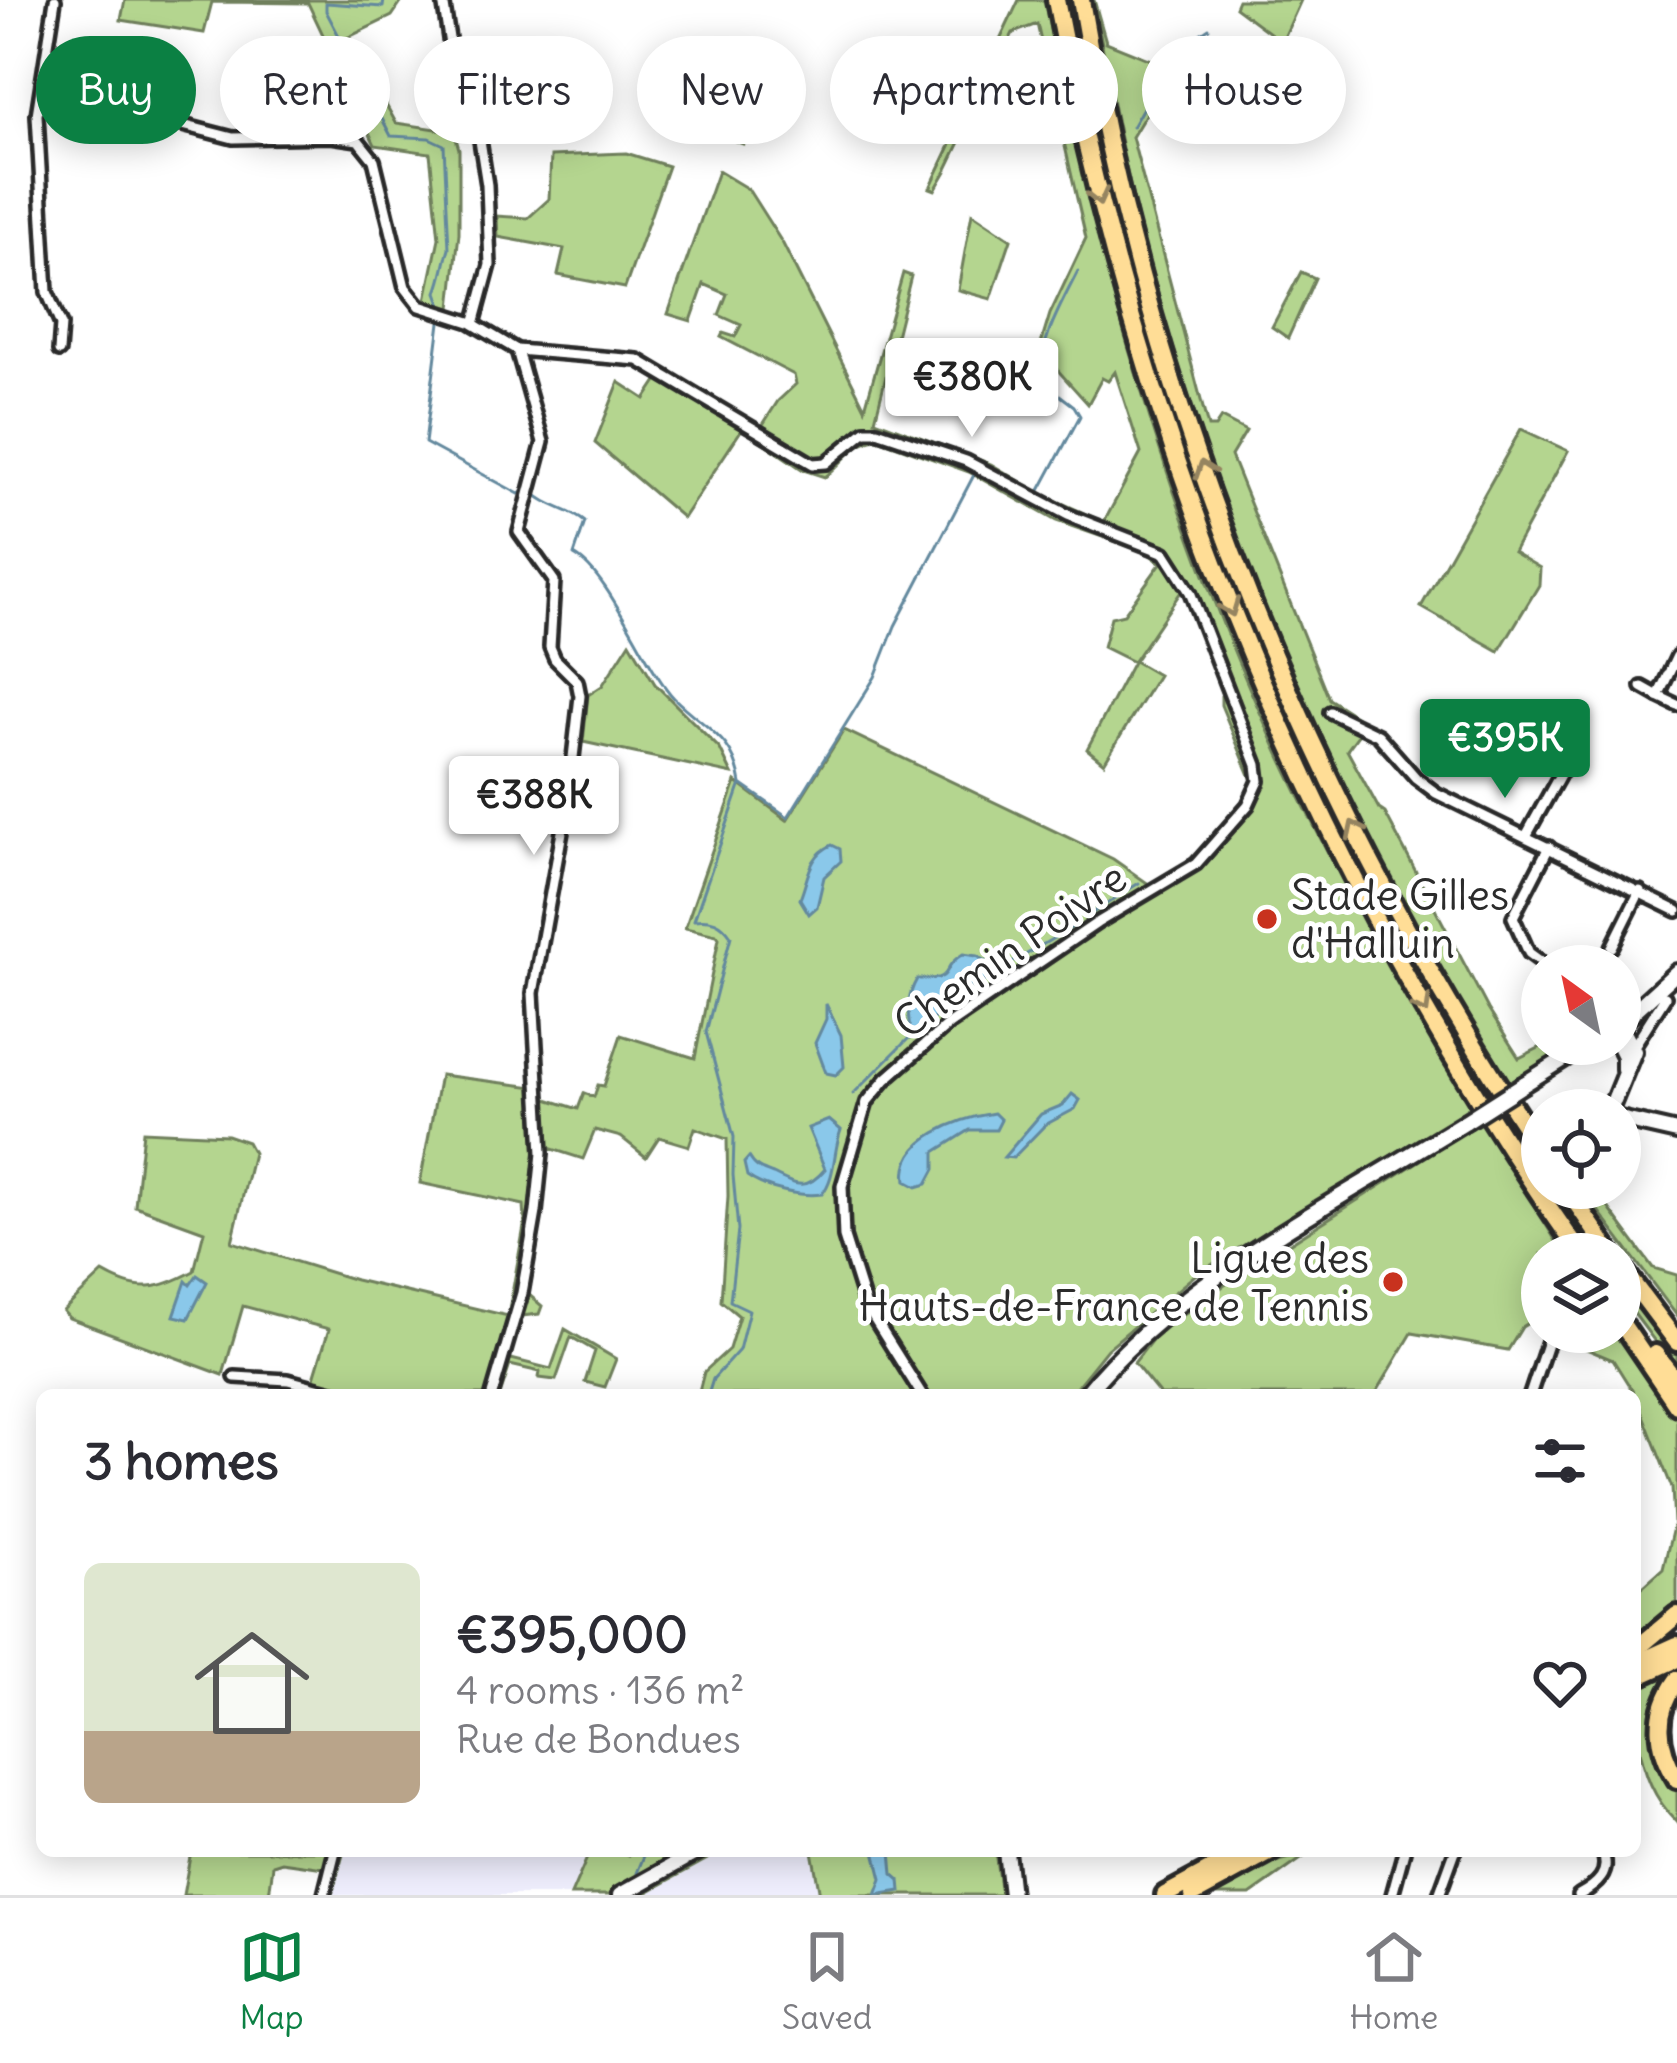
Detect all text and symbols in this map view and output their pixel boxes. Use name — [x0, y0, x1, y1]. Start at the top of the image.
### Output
chip: Buy — [36, 36, 196, 144]
chip: Rent — [220, 36, 390, 144]
chip: Filters — [414, 36, 613, 144]
chip: New — [637, 36, 806, 144]
chip: Apartment — [830, 36, 1118, 144]
chip: House — [1142, 36, 1346, 144]
one-way arrow — [1084, 186, 1109, 206]
pin: €380K — [888, 338, 1056, 440]
text: €380K — [912, 352, 1032, 401]
one-way arrow — [1194, 460, 1218, 481]
one-way arrow — [1215, 596, 1240, 617]
pin: €395K — [1421, 699, 1589, 801]
text: €395K — [1447, 713, 1563, 762]
pin: €388K — [450, 756, 618, 858]
text: €388K — [476, 770, 592, 819]
one-way arrow — [1347, 819, 1370, 841]
street label: Chemin Poivre — [884, 851, 1136, 1049]
place label: Stade Gilles d'Halluin — [1291, 869, 1509, 969]
marker: Stade Gilles d'Halluin — [1254, 906, 1280, 932]
north arrow — [1521, 945, 1641, 1065]
map controls — [1521, 945, 1641, 1353]
one-way arrow — [1408, 994, 1431, 1015]
button: locate — [1521, 1089, 1641, 1209]
place label: Ligue des Hauts-de-France de Tennis — [858, 1232, 1369, 1332]
button: layers — [1521, 1233, 1641, 1353]
marker: Ligue des Hauts-de-France de Tennis — [1380, 1269, 1406, 1295]
icon: filters — [1527, 1428, 1593, 1494]
text: 3 homes — [84, 1429, 279, 1493]
text: €395,000 — [456, 1602, 688, 1666]
icon: home — [180, 1611, 324, 1755]
icon: heart — [1527, 1650, 1593, 1716]
text: 4 rooms · 136 m² — [456, 1666, 745, 1715]
text: Rue de Bondues — [456, 1715, 741, 1764]
tab: Map — [239, 1924, 305, 2038]
tab: Saved — [782, 1924, 872, 2038]
tab: Home — [1349, 1924, 1438, 2038]

